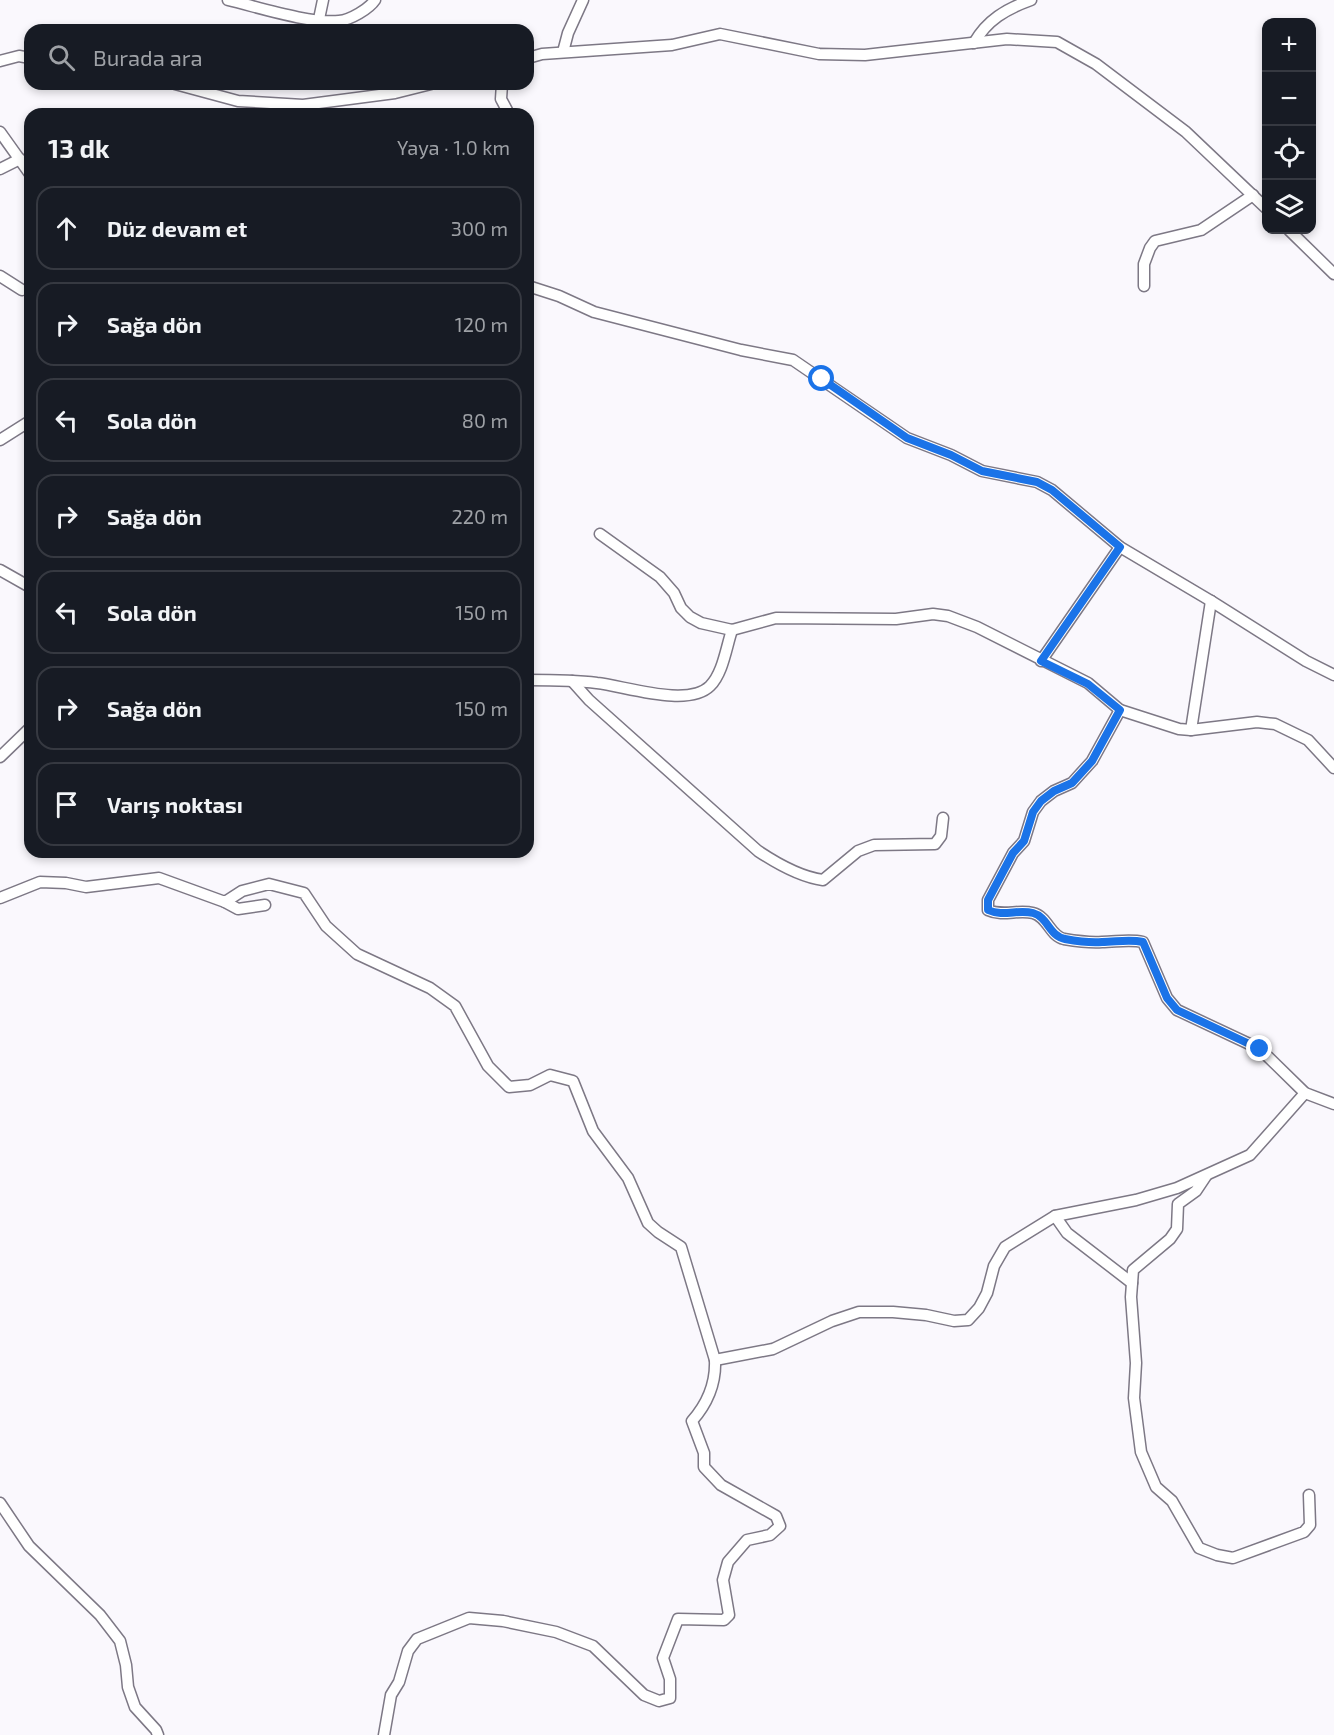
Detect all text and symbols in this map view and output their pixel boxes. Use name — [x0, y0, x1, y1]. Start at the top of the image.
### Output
map controls — [1262, 18, 1316, 234]
button: + — [1262, 18, 1316, 72]
search box — [24, 24, 534, 90]
icon: search — [45, 41, 78, 74]
text: Burada ara — [93, 44, 203, 70]
button: − — [1262, 72, 1316, 126]
button: locate — [1262, 126, 1316, 180]
text: 13 dk — [48, 132, 110, 163]
text: Yaya · 1.0 km — [397, 135, 510, 159]
button: layers — [1262, 180, 1316, 234]
icon: ahead — [50, 212, 83, 245]
text: Düz devam et — [107, 215, 247, 241]
text: 300 m — [451, 216, 508, 240]
icon: right — [50, 308, 83, 341]
text: Sağa dön — [107, 311, 202, 337]
text: 120 m — [455, 312, 508, 336]
route start — [808, 365, 834, 391]
icon: left — [50, 404, 83, 437]
text: Sola dön — [107, 407, 197, 433]
text: 80 m — [462, 408, 508, 432]
icon: right — [50, 500, 83, 533]
text: Sağa dön — [107, 503, 202, 529]
text: 220 m — [451, 504, 508, 528]
icon: left — [50, 596, 83, 629]
text: Sola dön — [107, 599, 197, 625]
text: 150 m — [455, 600, 508, 624]
icon: right — [50, 692, 83, 725]
text: Sağa dön — [107, 695, 202, 721]
text: 150 m — [455, 696, 508, 720]
icon: arrive — [50, 788, 83, 821]
text: Varış noktası — [107, 791, 243, 817]
route end — [1246, 1035, 1272, 1061]

